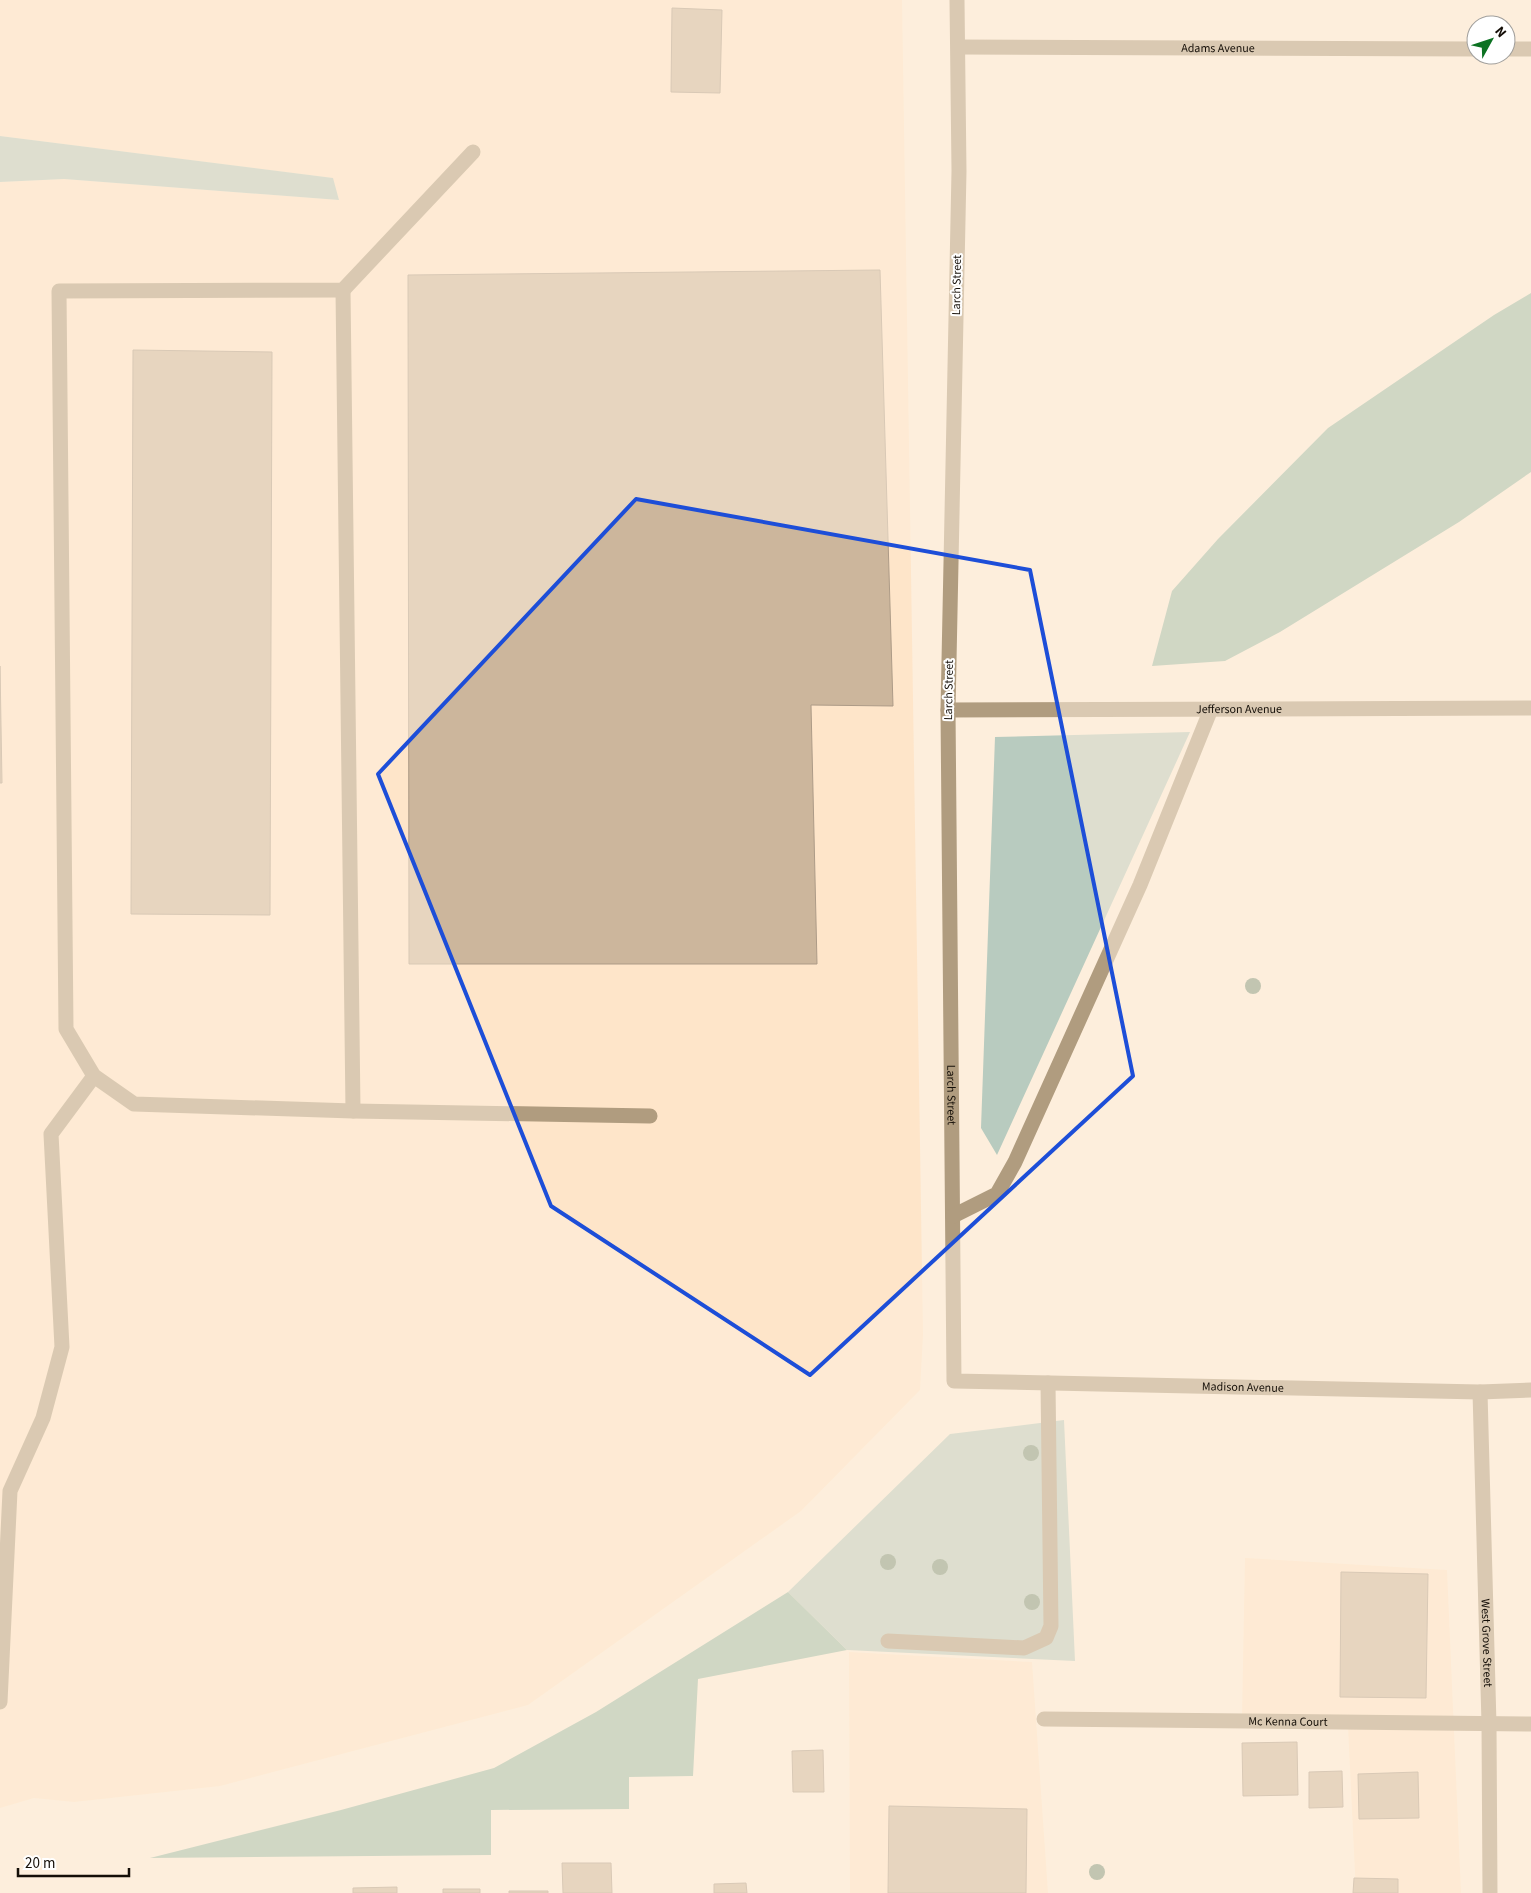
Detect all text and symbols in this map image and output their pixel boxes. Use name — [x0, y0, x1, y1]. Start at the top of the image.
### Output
north arrow — [1466, 15, 1516, 65]
text: N — [1490, 22, 1511, 42]
street label: Adams Avenue — [1181, 39, 1255, 57]
street label: Larch Street — [948, 255, 966, 315]
street label: Larch Street — [940, 660, 958, 720]
street label: Jefferson Avenue — [1196, 700, 1282, 718]
street label: Larch Street — [943, 1065, 960, 1125]
street label: Madison Avenue — [1202, 1378, 1284, 1396]
street label: West Grove Street — [1477, 1598, 1496, 1687]
street label: Mc Kenna Court — [1248, 1713, 1328, 1730]
scale bar — [18, 1846, 129, 1878]
text: 20 m — [25, 1853, 55, 1874]

